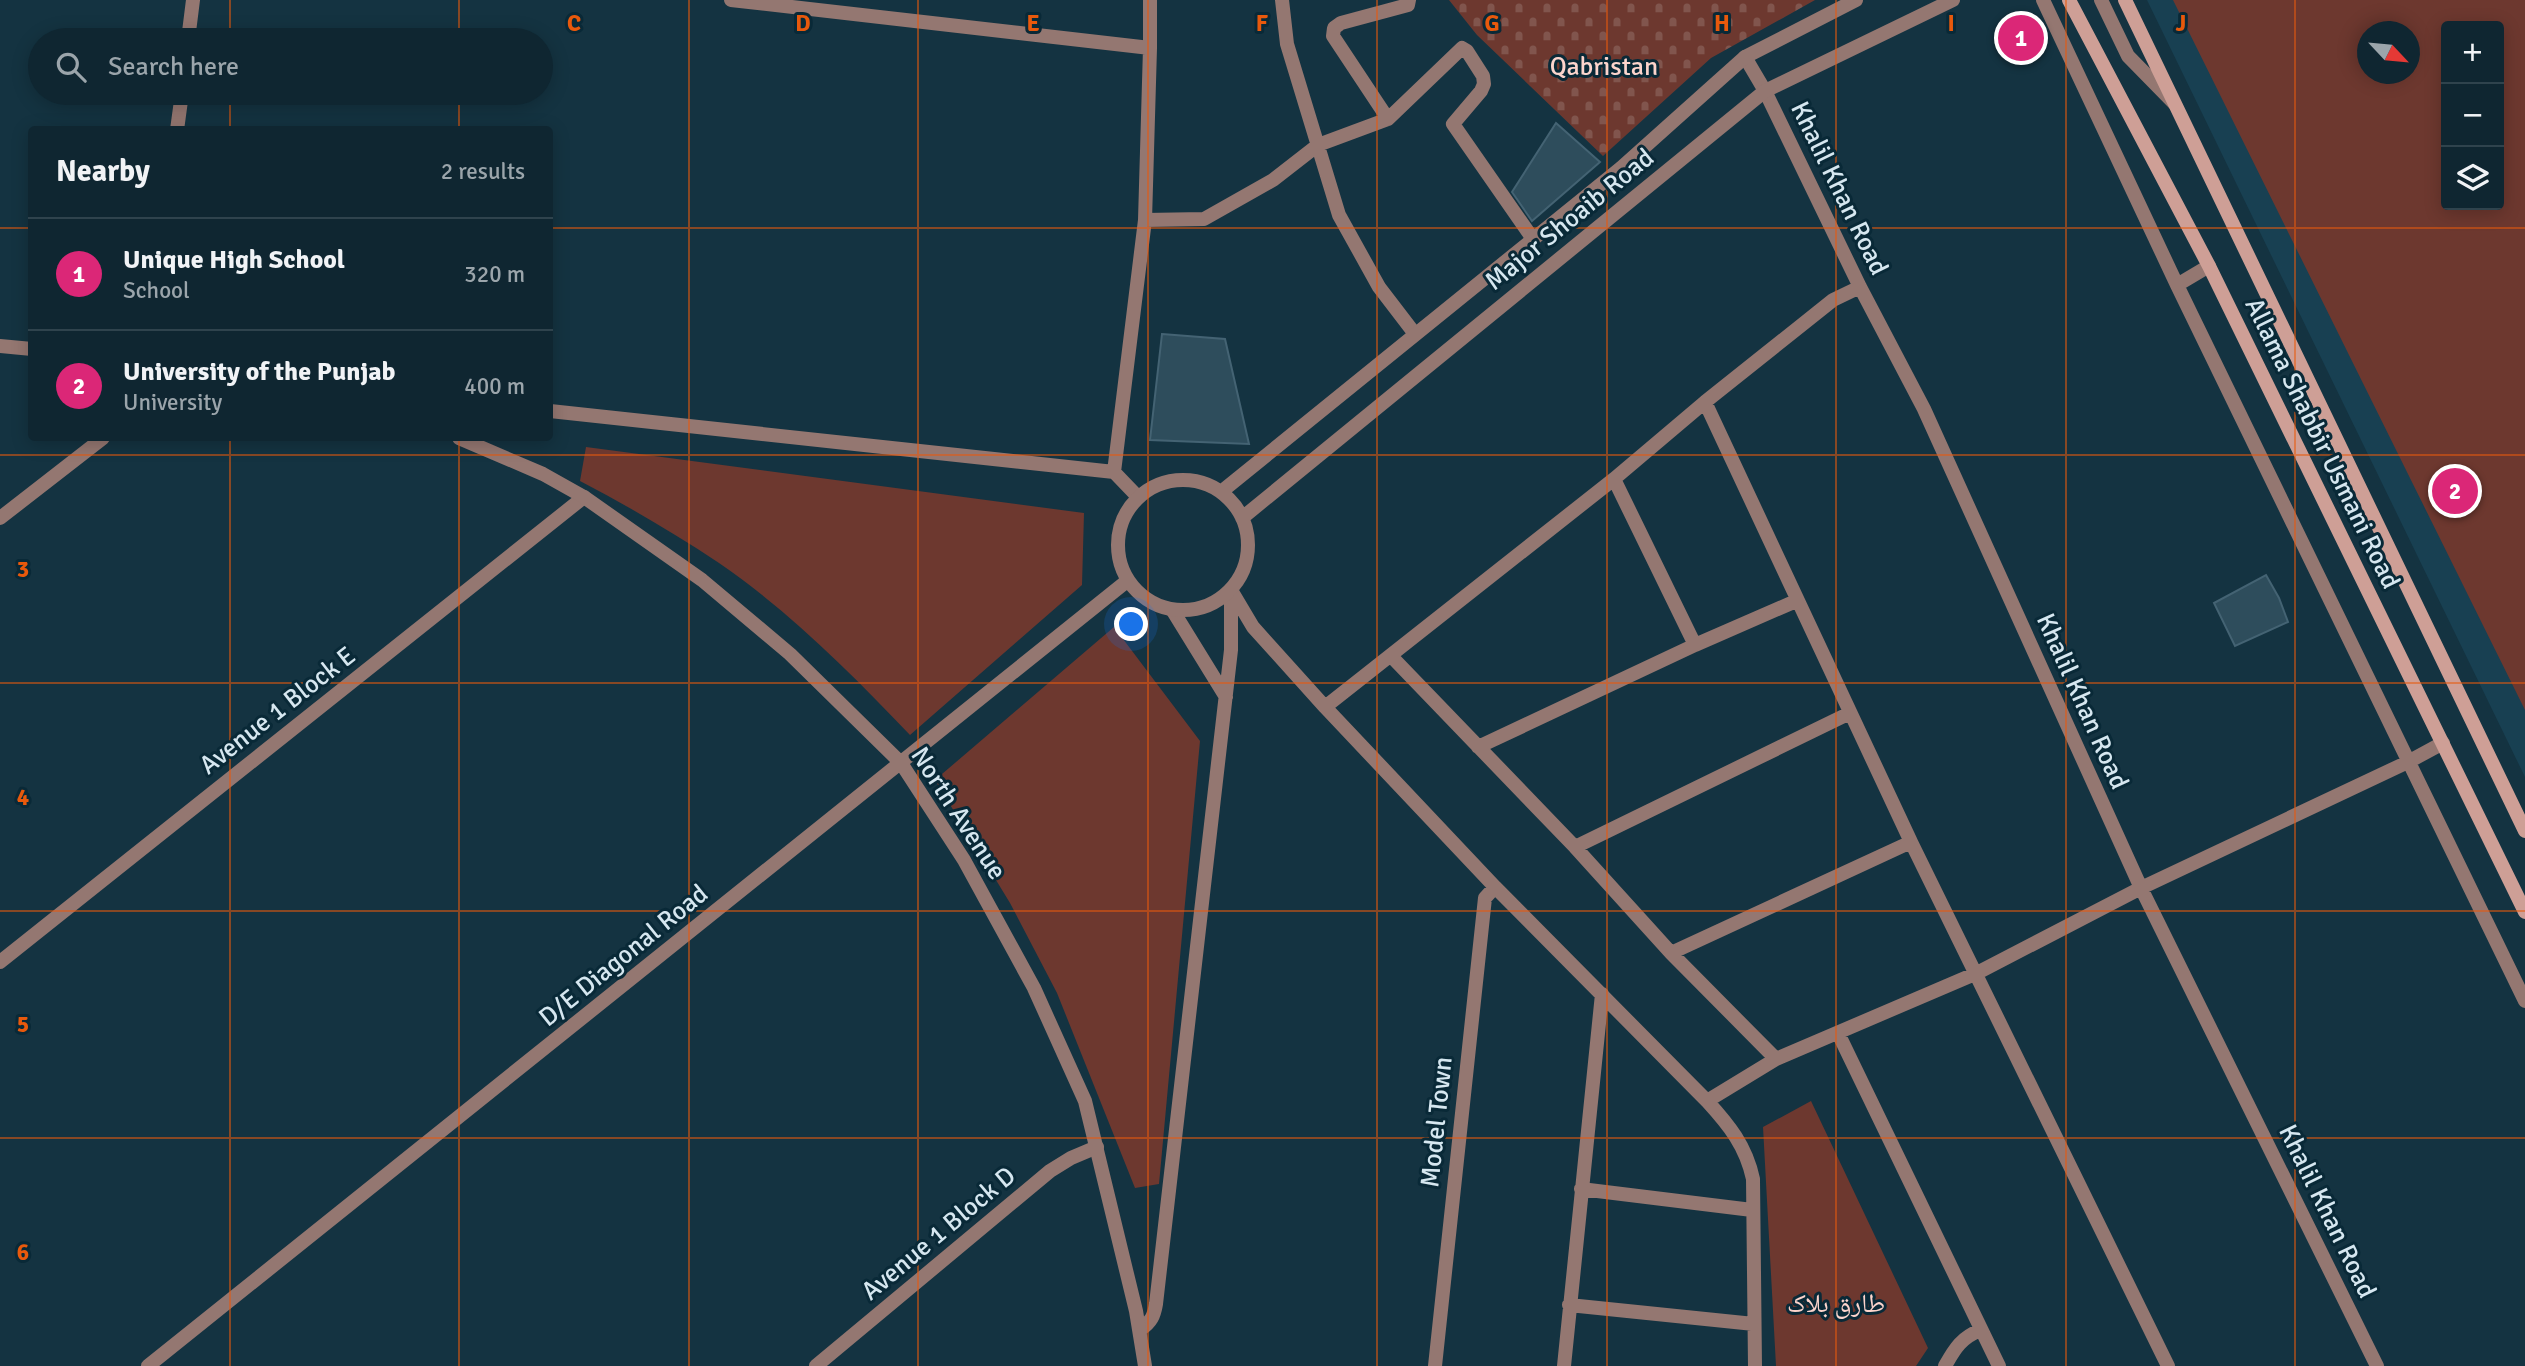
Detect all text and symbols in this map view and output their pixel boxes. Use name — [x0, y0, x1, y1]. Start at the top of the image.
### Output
text: C — [567, 9, 581, 38]
text: D — [795, 9, 811, 38]
text: E — [1026, 9, 1040, 38]
text: F — [1256, 9, 1268, 38]
text: G — [1484, 9, 1500, 38]
text: H — [1714, 9, 1730, 38]
text: I — [1947, 9, 1955, 38]
text: J — [2176, 9, 2186, 38]
pin: 1 — [1998, 12, 2044, 64]
north arrow — [2357, 21, 2420, 84]
map controls — [2441, 21, 2504, 210]
button: + — [2441, 21, 2504, 84]
search box — [28, 28, 553, 105]
icon: search — [52, 48, 90, 86]
text: Search here — [108, 51, 239, 83]
park label: Qabristan — [1550, 51, 1658, 83]
button: − — [2441, 84, 2504, 147]
street label: Khalil Khan Road — [1783, 96, 1895, 280]
street label: Major Shoaib Road — [1479, 142, 1660, 298]
button: layers — [2441, 147, 2504, 210]
text: Nearby — [56, 153, 150, 190]
text: 2 results — [441, 157, 525, 186]
text: Unique High School — [123, 244, 345, 276]
text: 1 — [73, 260, 85, 289]
text: 320 m — [464, 260, 525, 289]
text: School — [123, 276, 190, 305]
street label: Allama Shabbir Usmani Road — [2238, 293, 2407, 594]
text: University of the Punjab — [123, 356, 396, 388]
text: 2 — [73, 372, 85, 401]
text: 400 m — [464, 372, 525, 401]
text: University — [123, 388, 222, 417]
pin: 2 — [2432, 465, 2478, 517]
text: 3 — [17, 555, 29, 584]
your location — [1114, 607, 1148, 641]
street label: Khalil Khan Road — [2029, 609, 2135, 794]
street label: Avenue 1 Block E — [193, 640, 362, 782]
street label: North Avenue — [903, 741, 1013, 886]
text: 4 — [17, 783, 29, 812]
street label: D/E Diagonal Road — [533, 878, 715, 1034]
text: 5 — [17, 1010, 29, 1039]
street label: Model Town — [1414, 1055, 1460, 1189]
street label: Khalil Khan Road — [2271, 1119, 2383, 1303]
street label: Avenue 1 Block D — [855, 1160, 1022, 1308]
text: 6 — [17, 1238, 29, 1267]
park label: طارق بلاک — [1787, 1288, 1885, 1320]

